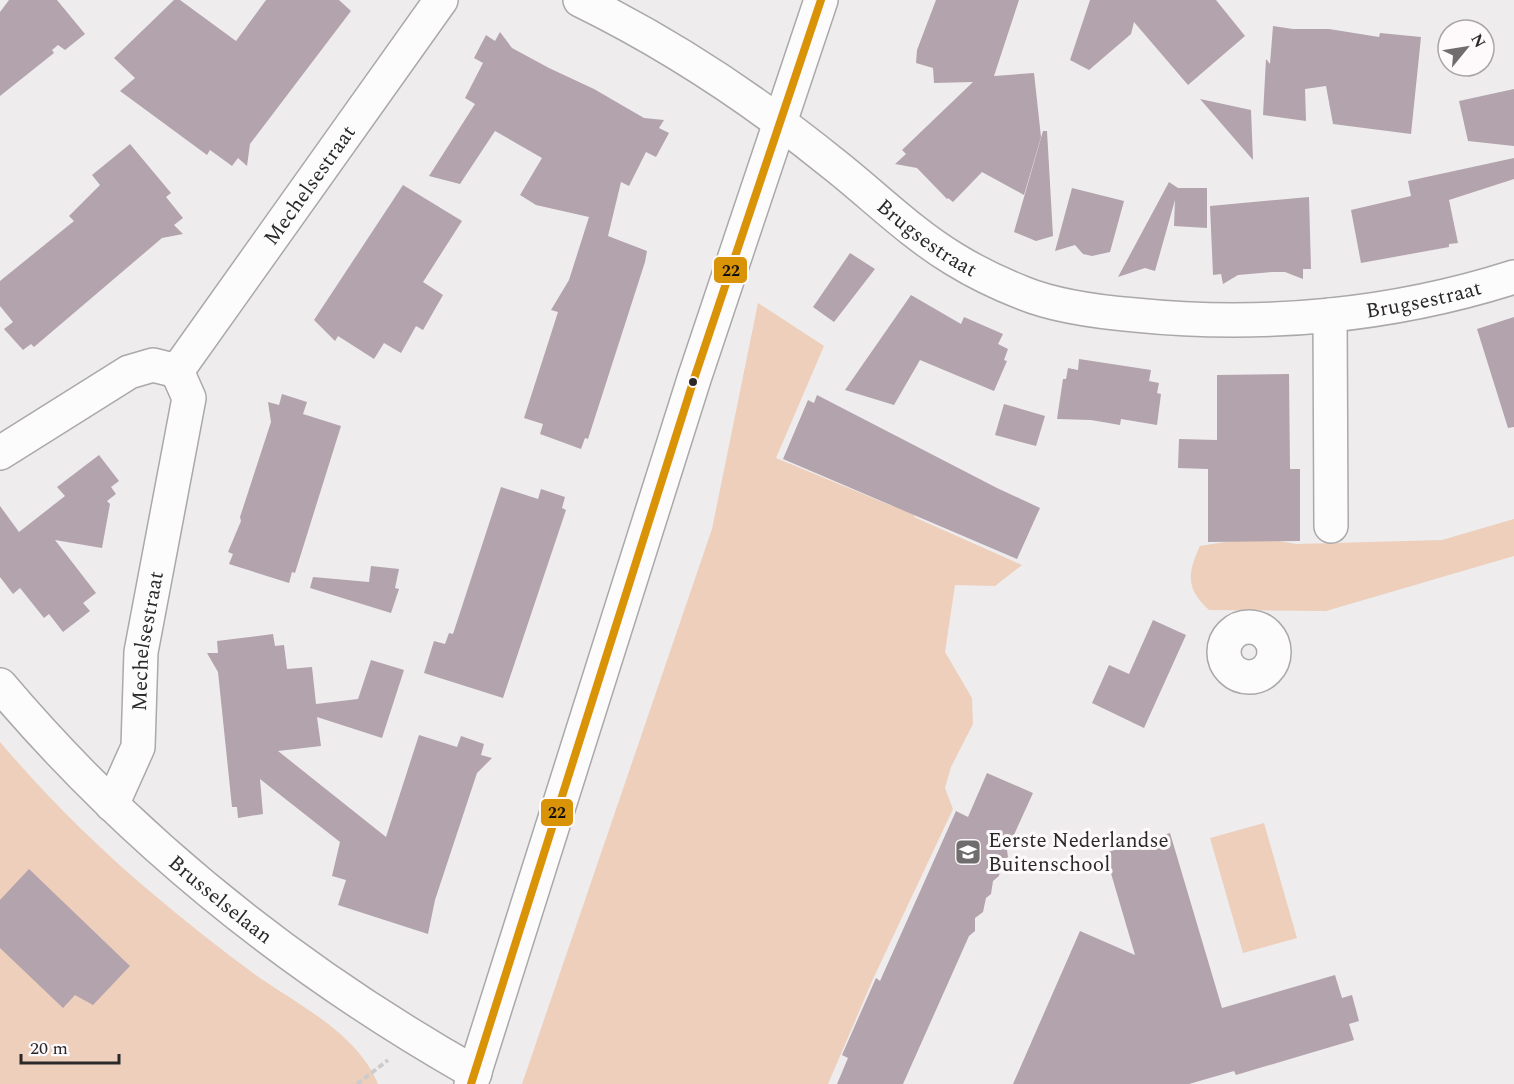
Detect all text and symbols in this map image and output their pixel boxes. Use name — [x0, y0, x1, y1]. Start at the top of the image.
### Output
north arrow — [1436, 18, 1496, 78]
text: N — [1464, 29, 1492, 53]
street label: Mechelsestraat — [256, 119, 364, 252]
street label: Brugsestraat — [869, 192, 982, 286]
line badge: 22 — [713, 256, 748, 284]
text: 22 — [722, 259, 740, 283]
street label: Brugsestraat — [1364, 272, 1485, 328]
unlabelled marker — [687, 376, 699, 388]
street label: Mechelsestraat — [124, 569, 173, 712]
line badge: 22 — [540, 798, 574, 827]
text: 22 — [548, 801, 566, 825]
place label: Eerste Nederlandse Buitenschool — [988, 825, 1169, 881]
school or university icon: Eerste Nederlandse Buitenschool — [953, 837, 983, 867]
street label: Brusselselaan — [161, 848, 279, 952]
scale bar — [21, 1027, 118, 1065]
text: 20 m — [30, 1035, 68, 1062]

